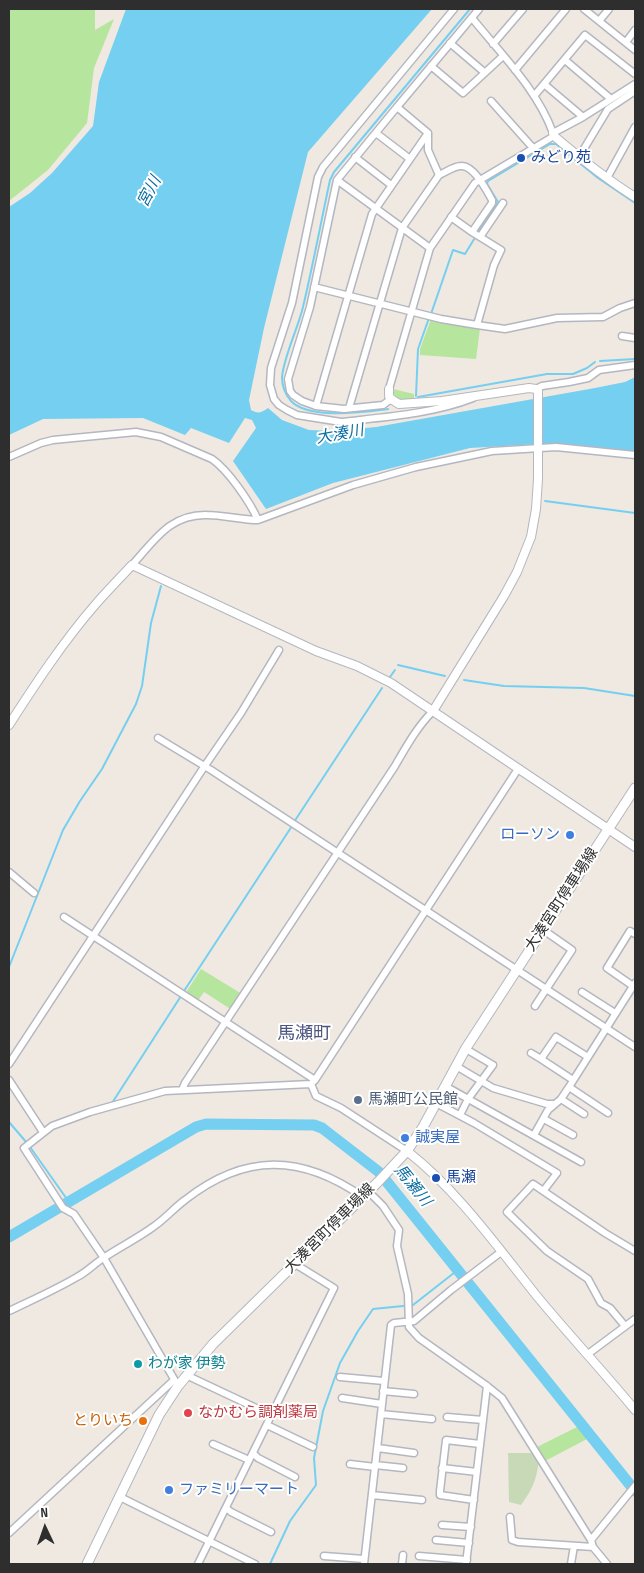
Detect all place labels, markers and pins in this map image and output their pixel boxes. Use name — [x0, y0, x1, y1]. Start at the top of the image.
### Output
place label: みどり苑 — [531, 149, 591, 167]
marker: みどり苑 — [515, 152, 527, 164]
place label: ローソン — [500, 826, 560, 844]
marker: ローソン — [564, 829, 576, 841]
place label: 馬瀬町公民館 — [368, 1091, 458, 1109]
marker: 馬瀬町公民館 — [352, 1094, 364, 1106]
place label: 誠実屋 — [415, 1129, 460, 1147]
marker: 誠実屋 — [399, 1132, 411, 1144]
place label: 馬瀬 — [446, 1169, 476, 1187]
marker: 馬瀬 — [430, 1172, 442, 1184]
place label: わが家 伊勢 — [148, 1355, 225, 1373]
marker: わが家 伊勢 — [132, 1358, 144, 1370]
place label: なかむら調剤薬局 — [198, 1404, 318, 1422]
marker: なかむら調剤薬局 — [182, 1407, 194, 1419]
place label: とりいち — [73, 1412, 133, 1430]
marker: とりいち — [137, 1415, 149, 1427]
place label: ファミリーマート — [179, 1481, 299, 1499]
marker: ファミリーマート — [163, 1484, 175, 1496]

